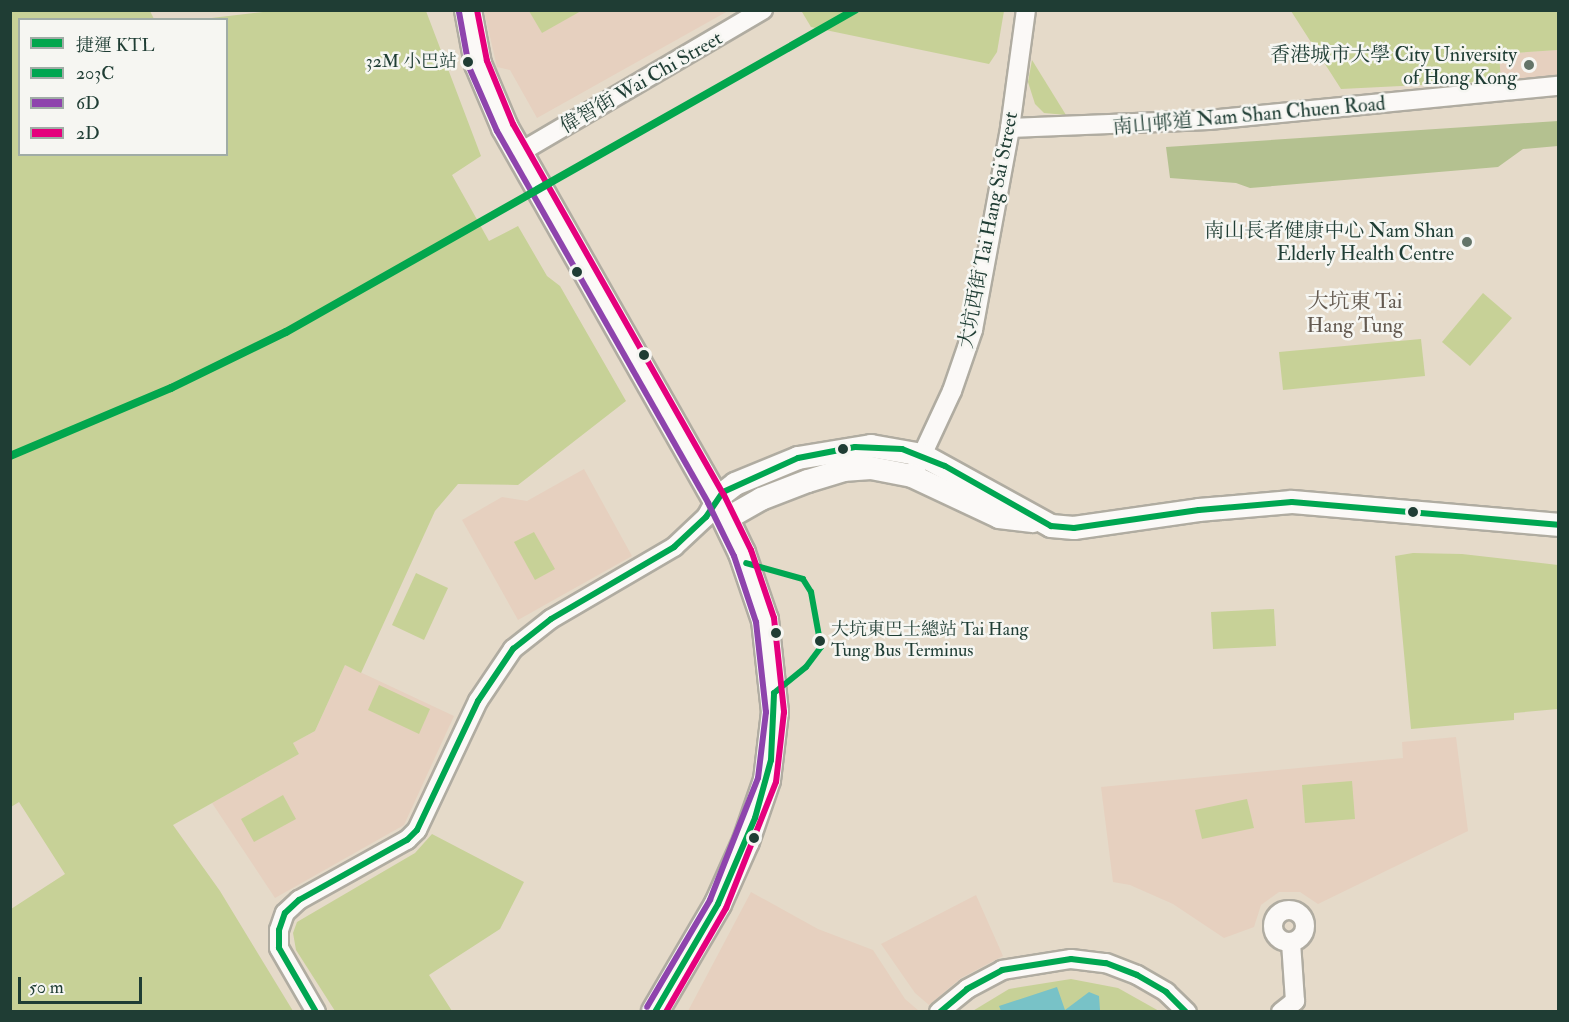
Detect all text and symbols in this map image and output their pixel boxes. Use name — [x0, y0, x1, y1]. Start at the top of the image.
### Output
legend — [18, 18, 228, 156]
street label: 偉智街 Wai Chi Street — [556, 26, 726, 138]
text: 捷運 KTL — [76, 34, 154, 57]
place label: 香港城市大學 City University of Hong Kong — [1270, 42, 1517, 89]
place label: 32M 小巴站 — [366, 51, 457, 73]
marker: 32M 小巴站 — [462, 56, 474, 68]
marker: 香港城市大學 City University of Hong Kong — [1522, 58, 1536, 72]
text: 203C — [76, 62, 114, 85]
street label: 南山邨道 Nam Shan Chuen Road — [1111, 91, 1387, 139]
text: 6D — [76, 92, 100, 115]
street label: 大坑西街 Tai Hang Sai Street — [953, 110, 1023, 350]
text: 2D — [76, 122, 100, 145]
place label: 南山長者健康中心 Nam Shan Elderly Health Centre — [1204, 219, 1454, 266]
marker: 南山長者健康中心 Nam Shan Elderly Health Centre — [1458, 233, 1476, 251]
unlabelled marker — [571, 266, 583, 278]
district label: 大坑東 Tai Hang Tung — [1300, 289, 1410, 339]
unlabelled marker — [638, 349, 650, 361]
unlabelled marker — [837, 443, 849, 455]
unlabelled marker — [1407, 506, 1419, 518]
place label: 大坑東巴士總站 Tai Hang Tung Bus Terminus — [831, 620, 1028, 662]
unlabelled marker — [770, 627, 782, 639]
marker: 大坑東巴士總站 Tai Hang Tung Bus Terminus — [814, 635, 826, 647]
unlabelled marker — [748, 832, 760, 844]
scale bar — [21, 965, 146, 1003]
text: 50 m — [29, 976, 64, 999]

